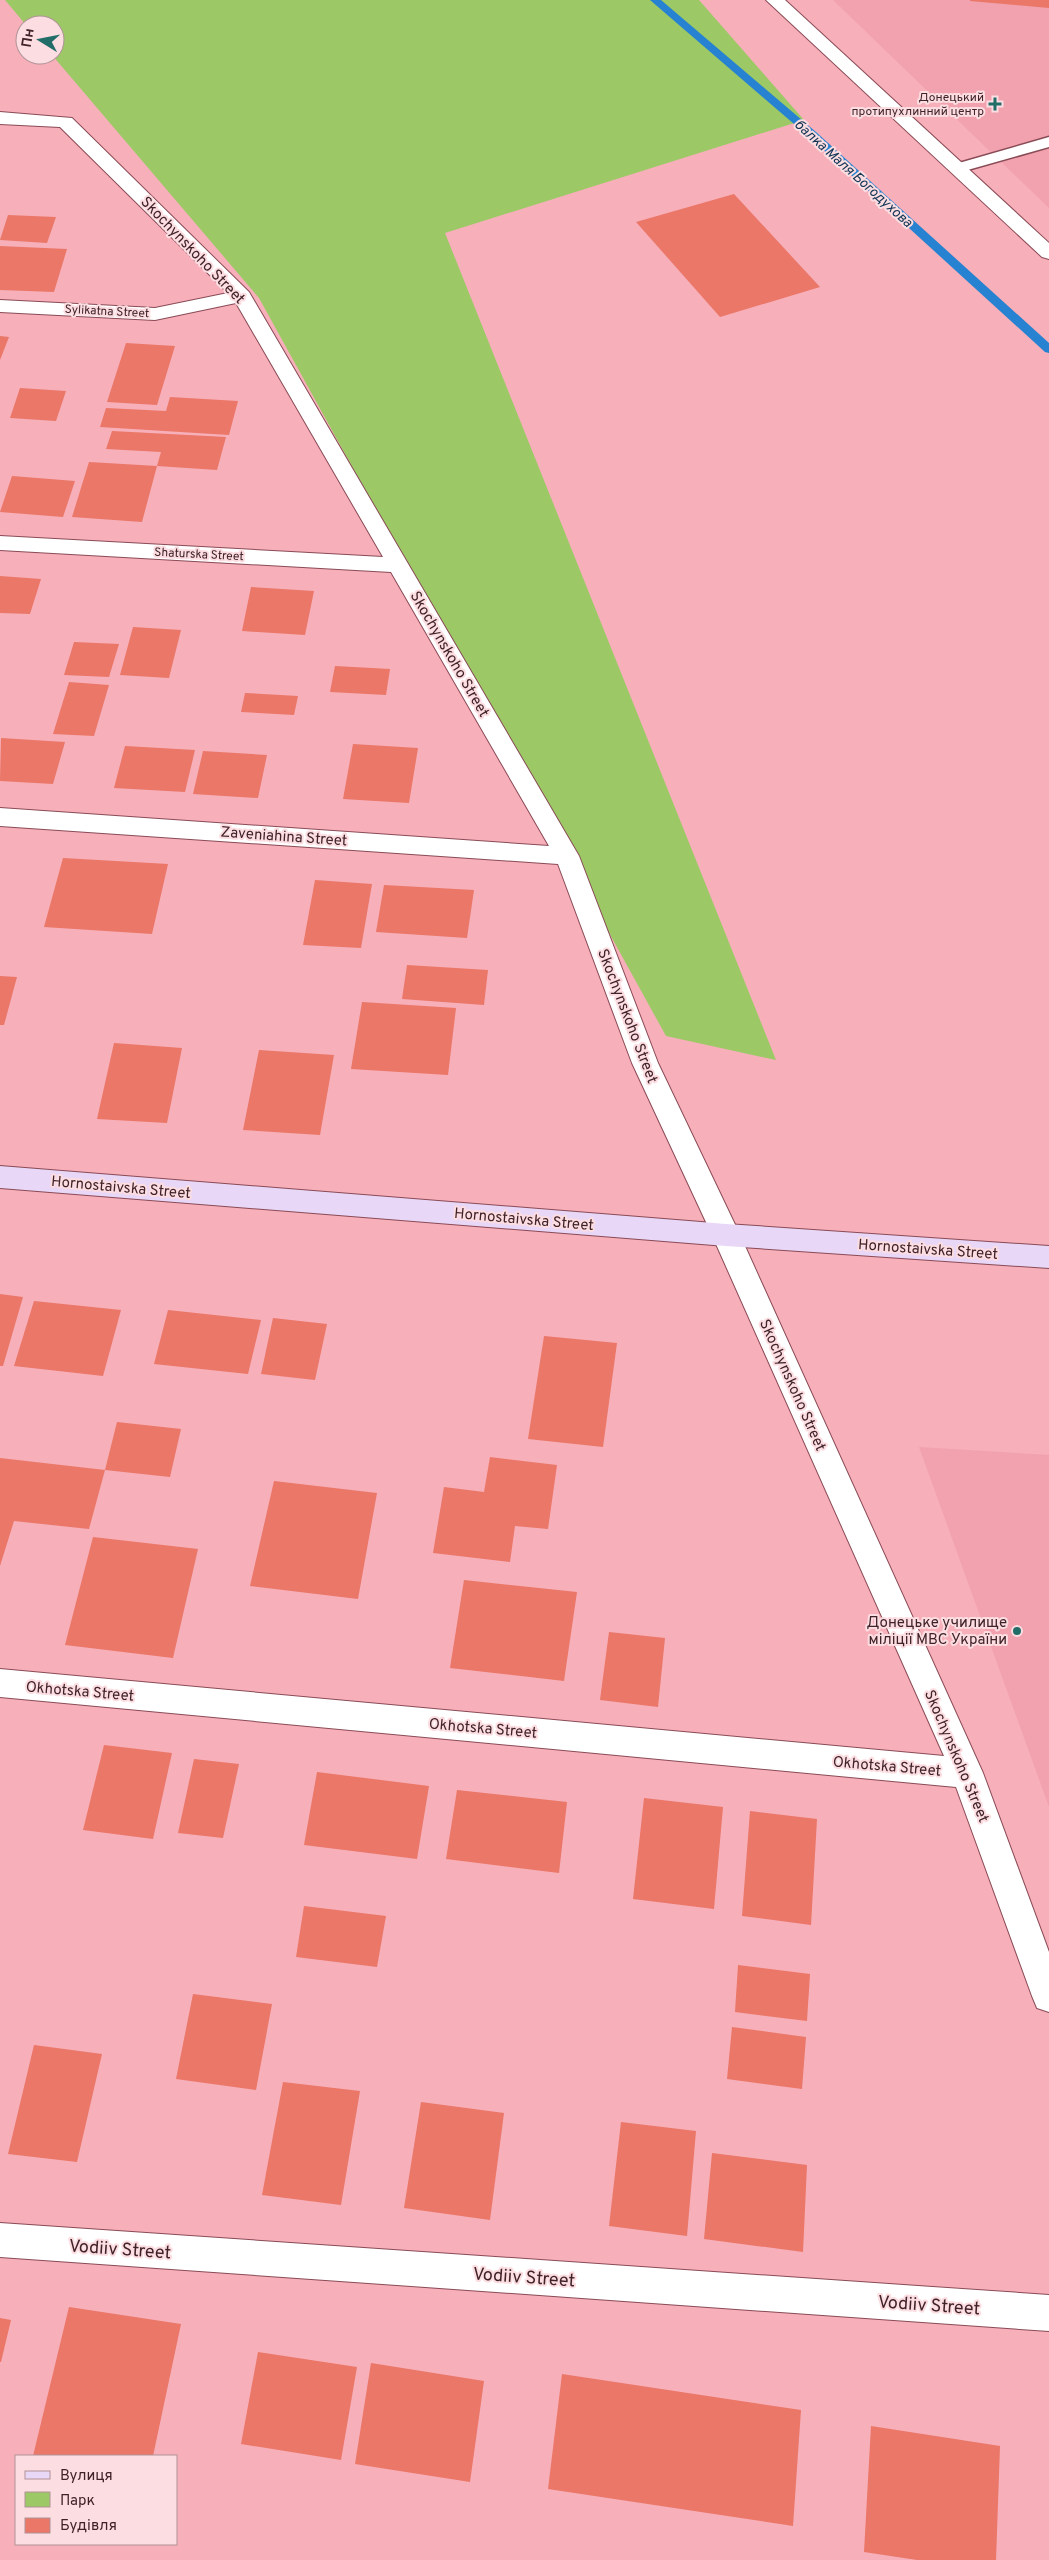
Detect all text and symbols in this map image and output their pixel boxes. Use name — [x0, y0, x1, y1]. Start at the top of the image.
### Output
north arrow — [15, 15, 65, 65]
text: Пн — [19, 27, 39, 49]
place label: Донецький протипухлинний центр — [852, 90, 984, 120]
marker: Донецький протипухлинний центр — [988, 97, 1002, 111]
water label: балка Маля Богодухова — [790, 117, 916, 232]
street label: Skochynskoho Street — [136, 193, 248, 309]
street label: Sylikatna Street — [64, 302, 150, 322]
street label: Shaturska Street — [154, 545, 244, 565]
street label: Skochynskoho Street — [405, 588, 493, 721]
street label: Zaveniahina Street — [220, 824, 348, 851]
street label: Skochynskoho Street — [592, 947, 661, 1086]
street label: Hornostaivska Street — [50, 1173, 192, 1204]
street label: Hornostaivska Street — [453, 1205, 595, 1236]
street label: Hornostaivska Street — [857, 1236, 999, 1265]
street label: Skochynskoho Street — [754, 1317, 829, 1454]
place label: Донецьке училище міліції МВС України — [867, 1614, 1007, 1650]
marker: Донецьке училище міліції МВС України — [1011, 1625, 1023, 1637]
street label: Okhotska Street — [25, 1678, 135, 1707]
street label: Skochynskoho Street — [919, 1687, 992, 1826]
street label: Okhotska Street — [428, 1715, 538, 1744]
street label: Okhotska Street — [832, 1753, 942, 1782]
street label: Vodiiv Street — [68, 2235, 172, 2266]
street label: Vodiiv Street — [472, 2263, 576, 2294]
street label: Vodiiv Street — [877, 2291, 981, 2322]
legend — [15, 2455, 178, 2545]
text: Вулиця — [60, 2467, 113, 2486]
text: Парк — [60, 2492, 95, 2511]
text: Будівля — [60, 2517, 117, 2536]

